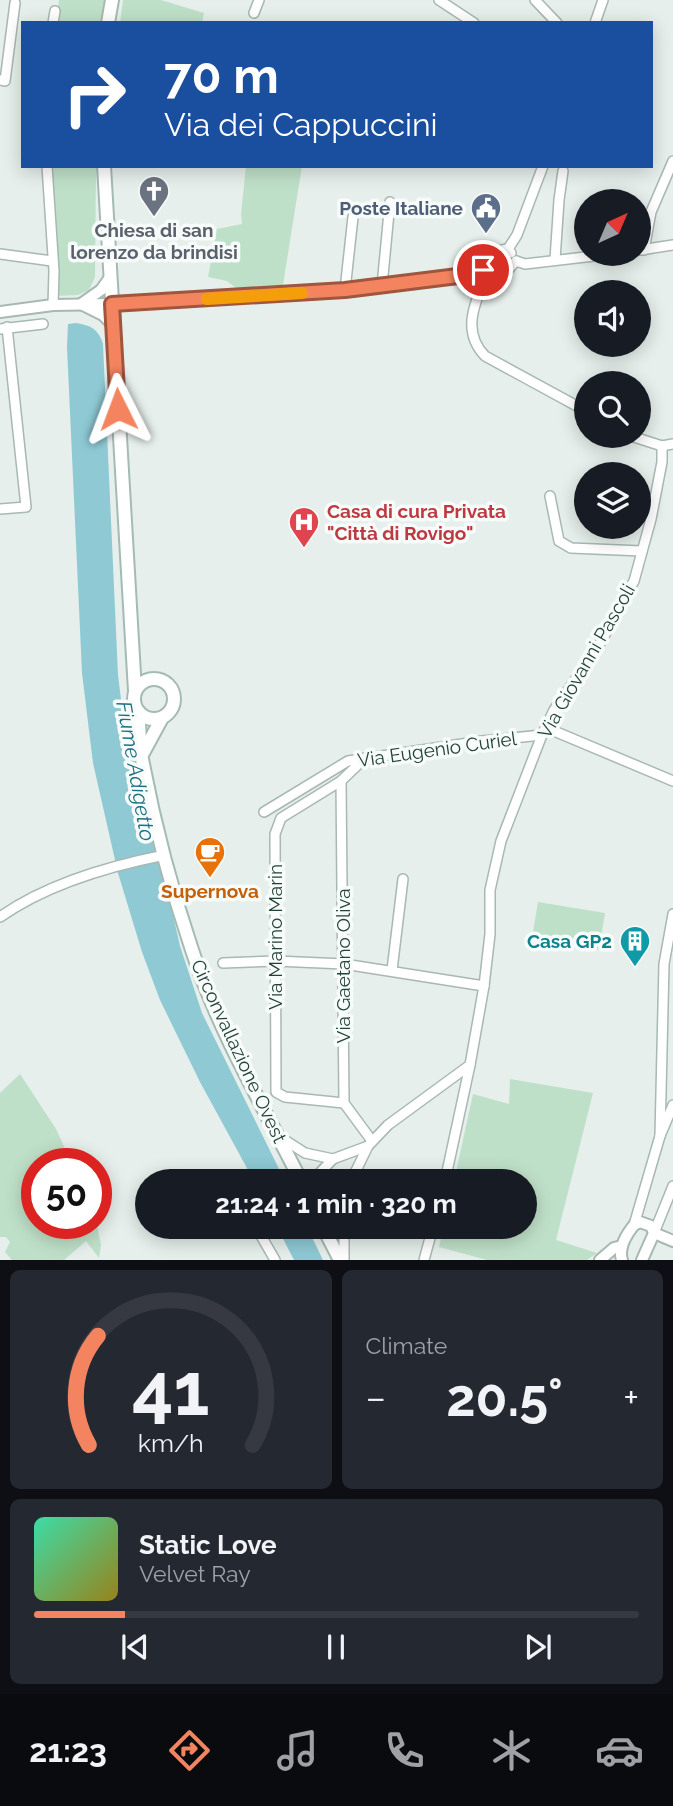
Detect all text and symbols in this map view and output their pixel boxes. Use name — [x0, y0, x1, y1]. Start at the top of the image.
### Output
text: 70 m — [164, 47, 279, 104]
icon: right — [49, 49, 140, 140]
text: Via dei Cappuccini — [164, 106, 438, 143]
church icon: Chiesa di san lorenzo da brindisi — [137, 174, 171, 218]
north arrow — [574, 189, 651, 266]
map controls — [574, 189, 651, 539]
public building icon: Poste Italiane — [469, 191, 503, 235]
place label: Poste Italiane — [339, 197, 463, 219]
place label: Chiesa di san lorenzo da brindisi — [70, 219, 238, 263]
pin — [453, 240, 513, 300]
icon: arrive — [464, 251, 502, 289]
button: sound — [574, 280, 651, 357]
button: search — [574, 371, 651, 448]
position arrow — [81, 372, 155, 446]
button: layers — [574, 462, 651, 539]
place label: Casa di cura Privata "Città di Rovigo" — [327, 500, 506, 544]
hospital icon: Casa di cura Privata "Città di Rovigo" — [287, 505, 321, 549]
street label: Via Giovanni Pascoli — [533, 580, 639, 742]
water label: Fiume Adigetto — [111, 699, 161, 843]
street label: Via Eugenio Curiel — [356, 727, 519, 771]
cafe icon: Supernova — [193, 835, 227, 879]
street label: Via Marino Marin — [264, 864, 286, 1010]
place label: Supernova — [161, 880, 259, 902]
street label: Via Gaetano Oliva — [332, 888, 354, 1044]
building icon: Casa GP2 — [618, 924, 652, 968]
place label: Casa GP2 — [527, 930, 612, 952]
street label: Circonvallazione Ovest — [187, 956, 291, 1147]
speed limit sign: 50 — [21, 1148, 112, 1239]
text: 21:24 · 1 min · 320 m — [215, 1189, 457, 1219]
text: Climate — [366, 1332, 447, 1359]
text: 41 — [132, 1348, 210, 1433]
text: 20.5° — [446, 1367, 563, 1428]
text: − — [366, 1375, 386, 1420]
text: + — [623, 1375, 639, 1420]
text: km/h — [138, 1428, 204, 1458]
text: Static Love — [139, 1530, 277, 1560]
text: Velvet Ray — [139, 1560, 251, 1587]
icon: previous — [116, 1628, 154, 1666]
icon: pause — [317, 1628, 355, 1666]
icon: next — [519, 1628, 557, 1666]
icon: directions — [165, 1726, 214, 1775]
icon: music — [273, 1726, 322, 1775]
icon: phone — [380, 1726, 429, 1775]
icon: climate — [487, 1726, 536, 1775]
icon: car — [595, 1726, 644, 1775]
text: 21:23 — [29, 1732, 107, 1769]

